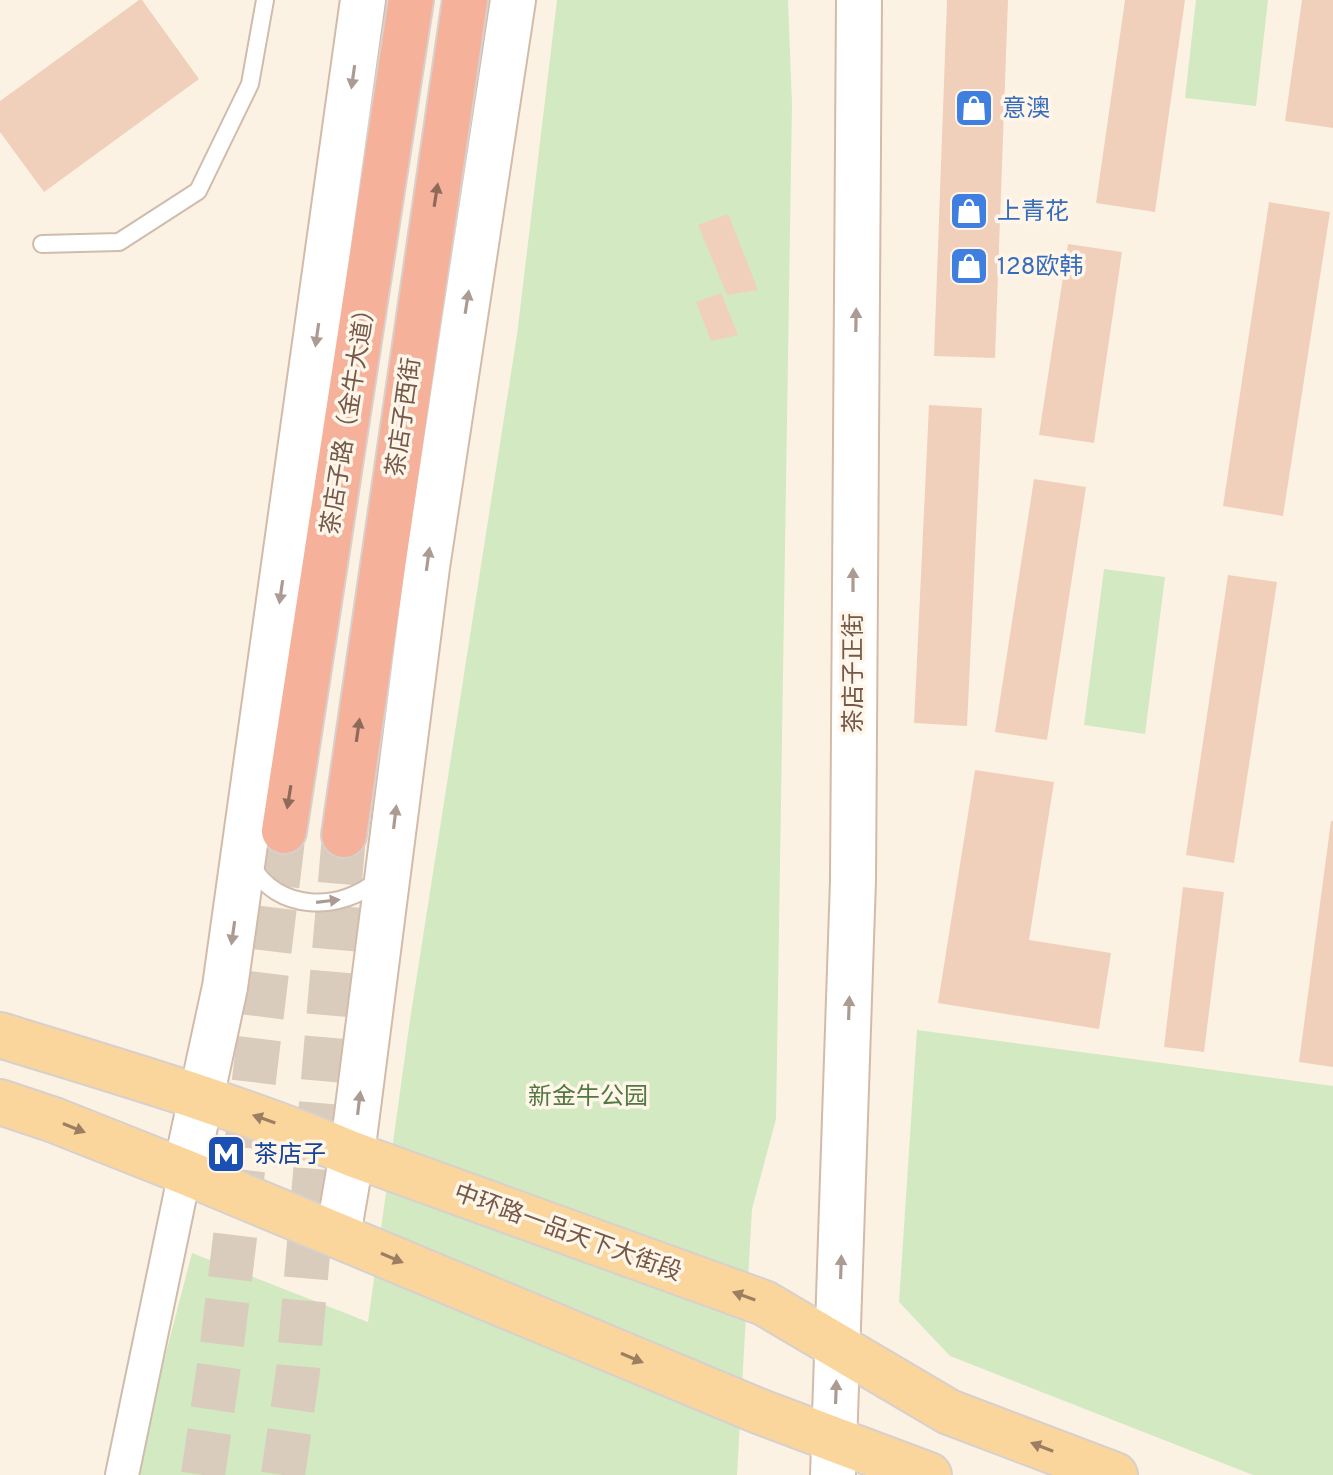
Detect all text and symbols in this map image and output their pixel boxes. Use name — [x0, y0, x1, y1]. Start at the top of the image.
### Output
one-way arrow — [346, 65, 359, 90]
shop icon: 意澳 — [953, 87, 995, 129]
place label: 意澳 — [1002, 95, 1050, 125]
one-way arrow — [430, 182, 443, 207]
shop icon: 上青花 — [948, 190, 990, 232]
place label: 上青花 — [997, 198, 1069, 228]
shop icon: 128欧韩 — [948, 245, 990, 287]
place label: 128欧韩 — [997, 253, 1083, 283]
one-way arrow — [461, 289, 474, 314]
street label: 茶店子路（金牛大道） — [316, 295, 384, 537]
one-way arrow — [850, 307, 862, 332]
one-way arrow — [310, 323, 323, 348]
street label: 茶店子西街 — [382, 356, 428, 479]
one-way arrow — [422, 546, 435, 571]
one-way arrow — [847, 567, 859, 592]
one-way arrow — [274, 580, 287, 605]
street label: 茶店子正街 — [840, 613, 870, 733]
one-way arrow — [352, 717, 365, 742]
one-way arrow — [282, 784, 295, 809]
one-way arrow — [389, 804, 402, 829]
one-way arrow — [316, 895, 341, 908]
one-way arrow — [226, 921, 239, 946]
one-way arrow — [843, 995, 856, 1020]
park label: 新金牛公园 — [528, 1083, 648, 1113]
one-way arrow — [353, 1090, 366, 1115]
one-way arrow — [252, 1112, 276, 1124]
one-way arrow — [62, 1121, 86, 1134]
metro station icon: 茶店子 — [205, 1133, 247, 1175]
place label: 茶店子 — [254, 1141, 326, 1171]
street label: 中环路一品天下大街段 — [449, 1179, 685, 1289]
one-way arrow — [380, 1251, 404, 1264]
one-way arrow — [834, 1254, 847, 1279]
one-way arrow — [732, 1289, 756, 1302]
one-way arrow — [620, 1352, 644, 1365]
one-way arrow — [830, 1379, 843, 1404]
one-way arrow — [1030, 1440, 1054, 1453]

